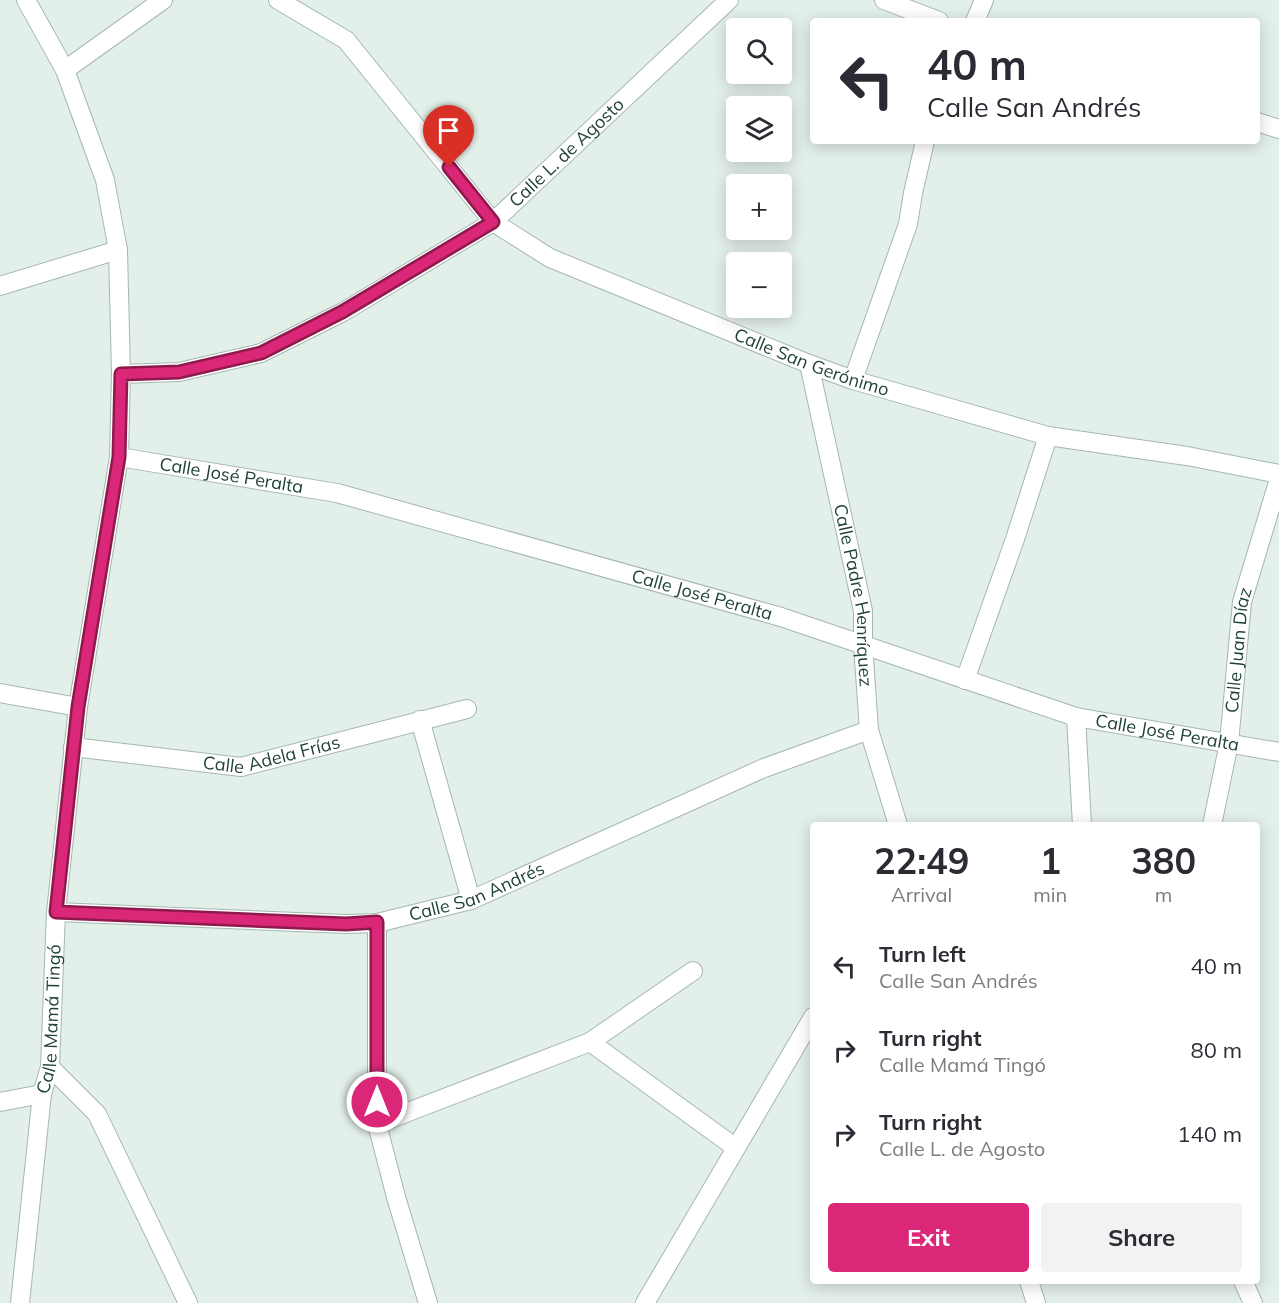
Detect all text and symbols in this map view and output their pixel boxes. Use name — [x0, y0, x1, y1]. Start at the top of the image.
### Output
map controls — [726, 18, 792, 318]
button: search — [726, 18, 792, 84]
text: 40 m — [927, 38, 1027, 91]
icon: left — [828, 42, 906, 120]
text: Calle San Andrés — [927, 90, 1141, 124]
street label: Calle L. de Agosto — [504, 93, 629, 212]
button: layers — [726, 96, 792, 162]
pin — [423, 105, 474, 167]
icon: arrive — [432, 114, 465, 147]
button: + — [726, 174, 792, 240]
button: − — [726, 252, 792, 318]
street label: Calle San Gerónimo — [731, 323, 892, 401]
street label: Calle José Peralta — [158, 452, 305, 498]
street label: Calle Padre Henríquez — [829, 502, 878, 687]
street label: Calle José Peralta — [629, 564, 775, 625]
street label: Calle Juan Díaz — [1220, 584, 1257, 714]
street label: Calle José Peralta — [1094, 709, 1241, 756]
street label: Calle Adela Frías — [202, 730, 342, 778]
text: 22:49 — [874, 838, 969, 883]
text: 1 — [1039, 838, 1061, 883]
text: 380 — [1131, 838, 1196, 883]
street label: Calle San Andrés — [406, 856, 548, 926]
text: Arrival — [891, 882, 952, 907]
text: min — [1033, 882, 1067, 907]
text: m — [1155, 882, 1172, 907]
text: Turn left — [879, 940, 966, 968]
street label: Calle Mamá Tingó — [31, 944, 66, 1097]
icon: left — [828, 950, 861, 983]
text: 40 m — [1191, 952, 1242, 980]
text: Calle San Andrés — [879, 968, 1038, 993]
text: Turn right — [879, 1024, 982, 1052]
icon: right — [828, 1034, 861, 1067]
text: 80 m — [1191, 1036, 1242, 1064]
text: Calle Mamá Tingó — [879, 1052, 1046, 1077]
position arrow — [345, 1070, 409, 1134]
text: Turn right — [879, 1108, 982, 1136]
icon: right — [828, 1118, 861, 1151]
text: 140 m — [1177, 1120, 1242, 1148]
text: Calle L. de Agosto — [879, 1136, 1045, 1161]
button: Exit — [828, 1203, 1029, 1272]
button: Share — [1041, 1203, 1242, 1272]

